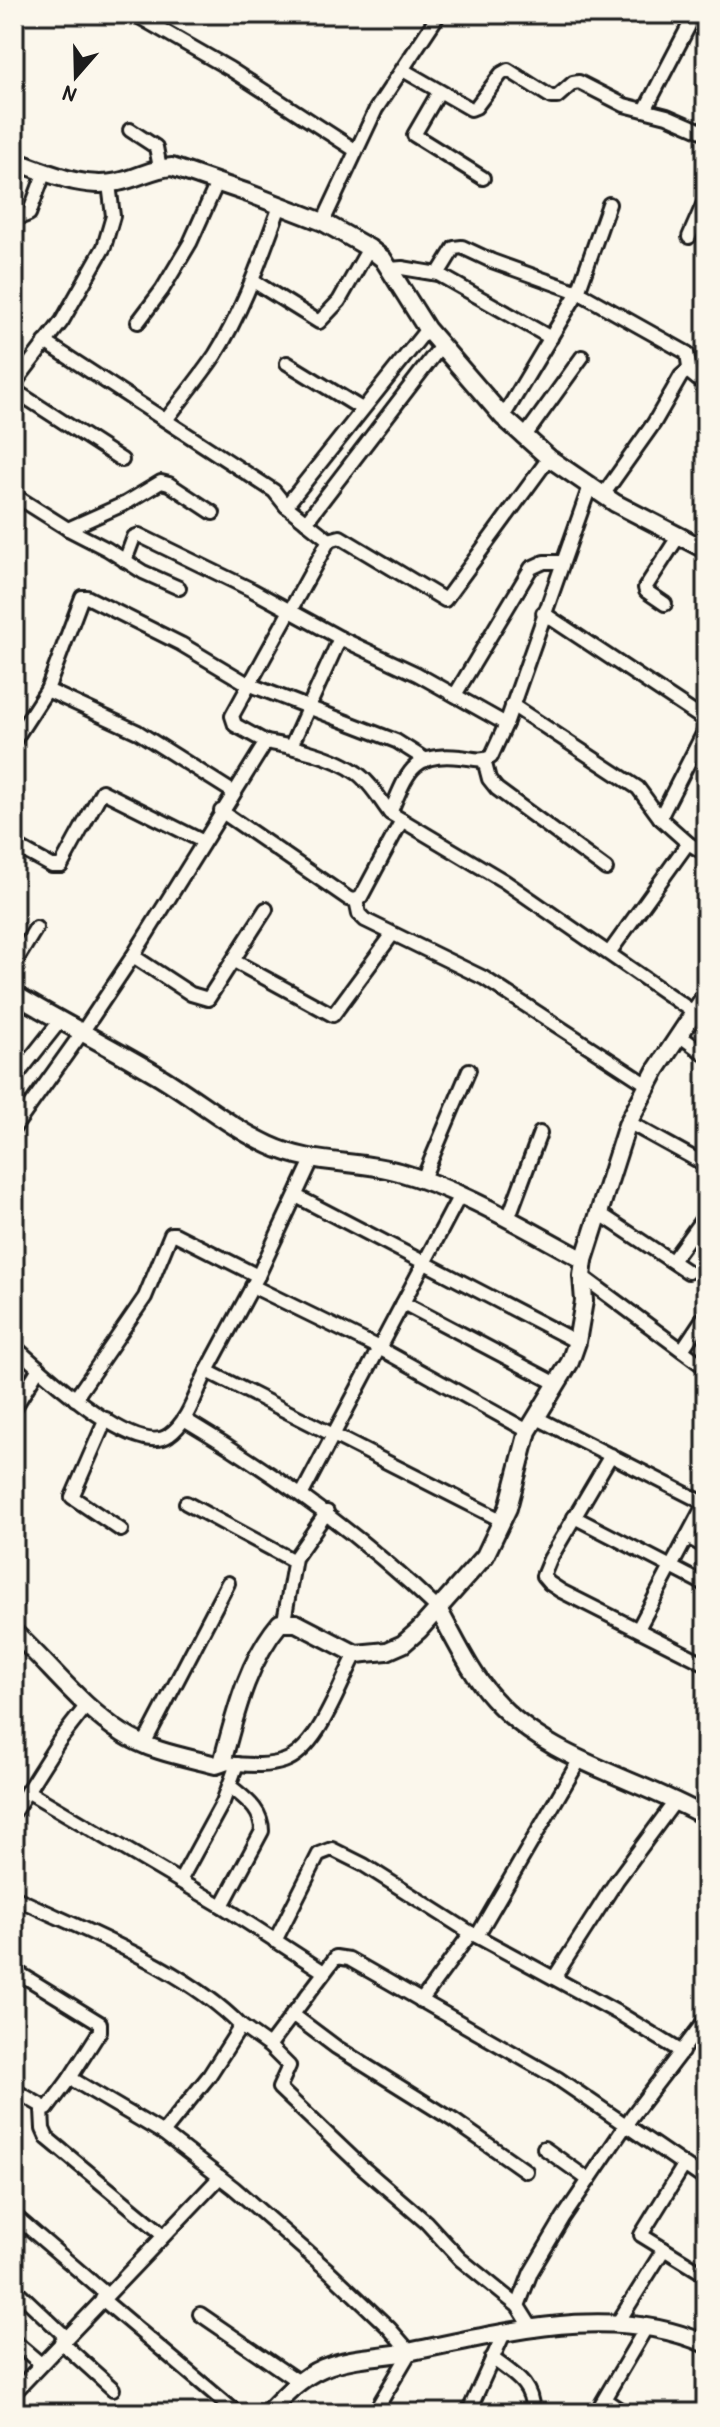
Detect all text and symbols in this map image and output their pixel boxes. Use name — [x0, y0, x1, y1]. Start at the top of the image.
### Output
north arrow — [36, 36, 116, 116]
text: N — [58, 79, 80, 111]

